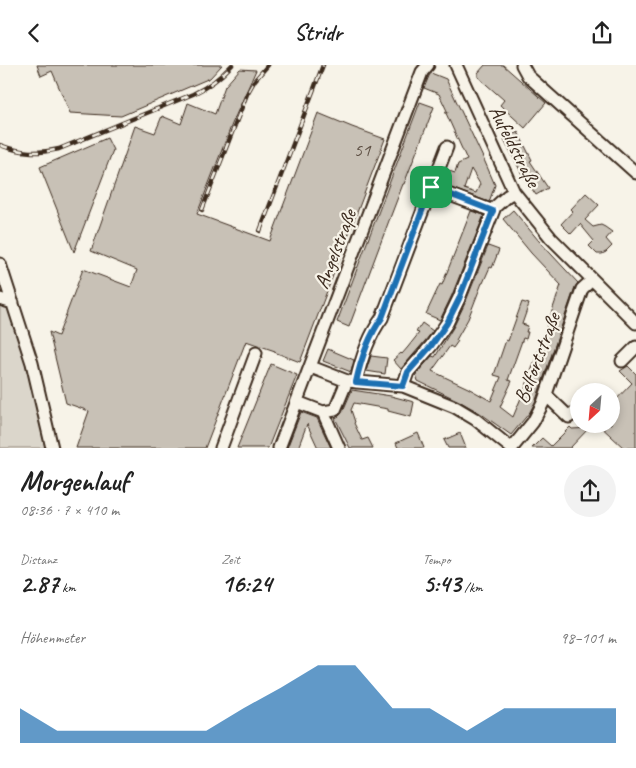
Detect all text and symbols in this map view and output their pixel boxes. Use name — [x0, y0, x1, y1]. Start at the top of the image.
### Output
icon: back — [20, 19, 48, 47]
text: Stridr — [294, 19, 342, 47]
icon: share — [588, 19, 616, 47]
street label: Aufeldstraße — [483, 101, 548, 193]
house number: 51 — [353, 138, 372, 162]
pin — [410, 166, 452, 208]
icon: arrive — [417, 173, 445, 201]
street label: Angelstraße — [308, 204, 363, 292]
street label: Belfortstraße — [508, 307, 567, 407]
north arrow — [570, 383, 620, 433]
map controls — [570, 383, 620, 433]
text: Morgenlauf — [20, 463, 129, 498]
button: share — [564, 465, 616, 517]
text: 08:36 · 7 × 410 m — [20, 500, 119, 520]
text: Distanz — [20, 551, 57, 568]
text: Zeit — [221, 551, 240, 568]
text: Tempo — [423, 551, 450, 568]
text: 2.87 — [20, 568, 59, 600]
text: 16:24 — [221, 568, 272, 600]
text: 5:43 — [423, 568, 461, 600]
text: km — [59, 579, 76, 596]
text: /km — [461, 579, 483, 596]
text: Höhenmeter — [20, 628, 85, 648]
text: 98–101 m — [560, 628, 616, 648]

